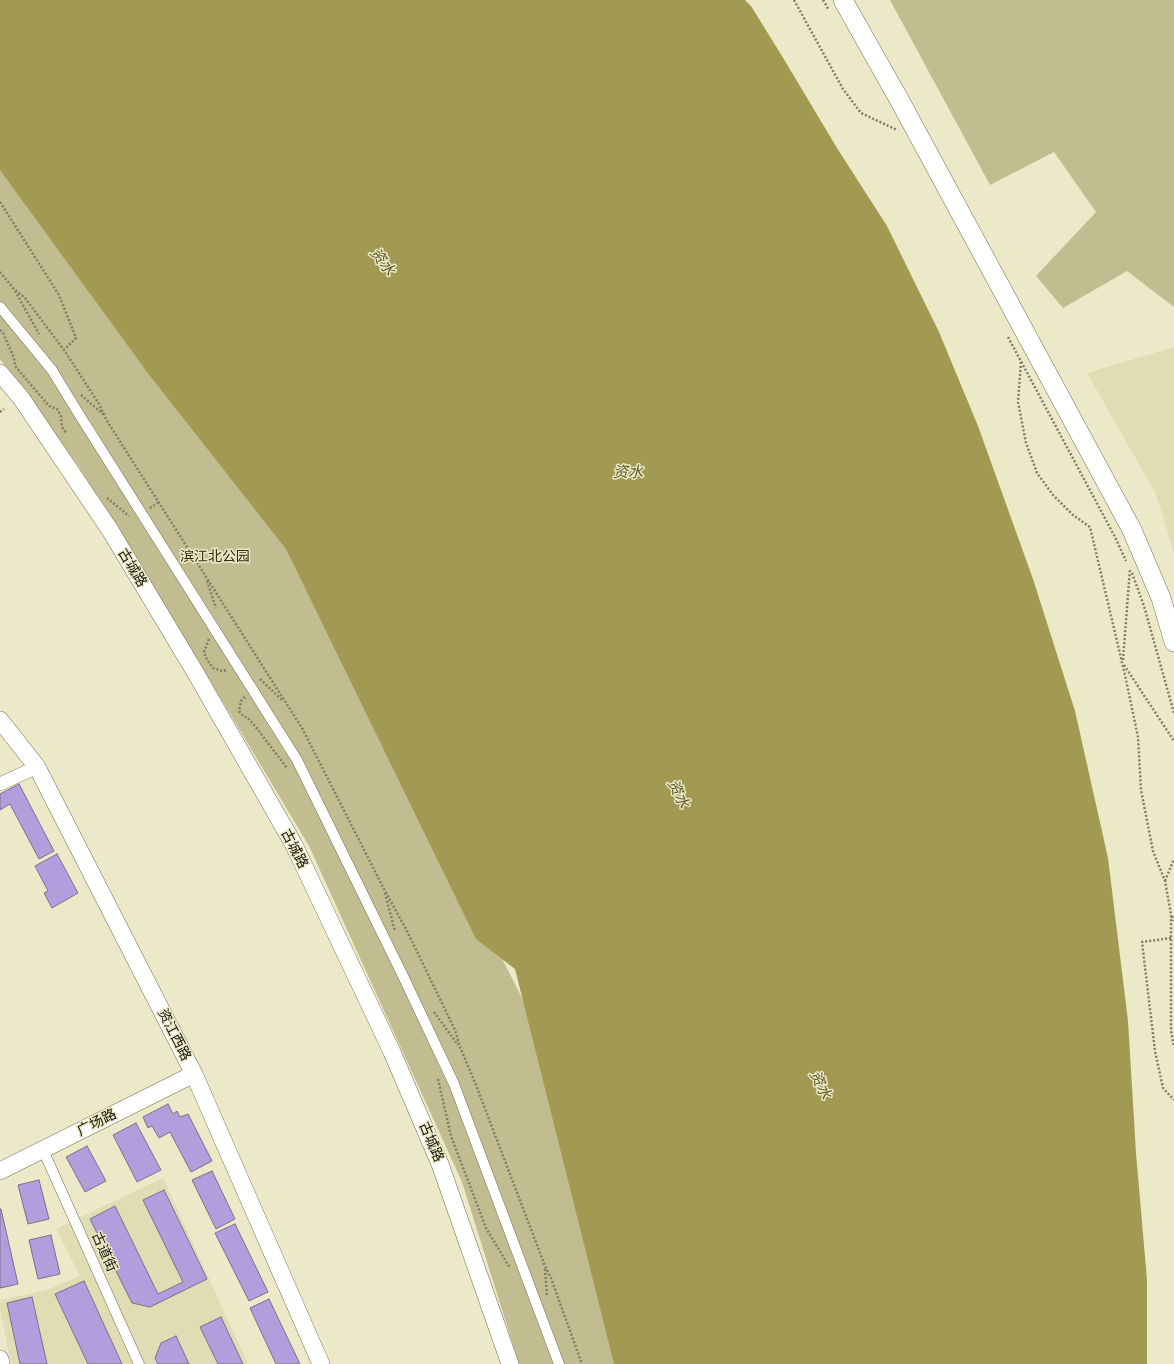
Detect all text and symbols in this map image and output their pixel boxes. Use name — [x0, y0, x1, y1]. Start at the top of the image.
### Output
water label: 资水 — [366, 245, 398, 279]
water label: 资水 — [613, 464, 643, 482]
street label: 古城路 — [114, 546, 150, 590]
park label: 滨江北公园 — [180, 549, 250, 565]
water label: 资水 — [663, 777, 693, 811]
street label: 古城路 — [277, 826, 311, 872]
street label: 资江西路 — [154, 1006, 194, 1064]
water label: 资水 — [805, 1068, 835, 1102]
street label: 广场路 — [74, 1106, 120, 1140]
street label: 古城路 — [415, 1119, 447, 1165]
street label: 古道街 — [88, 1229, 120, 1275]

